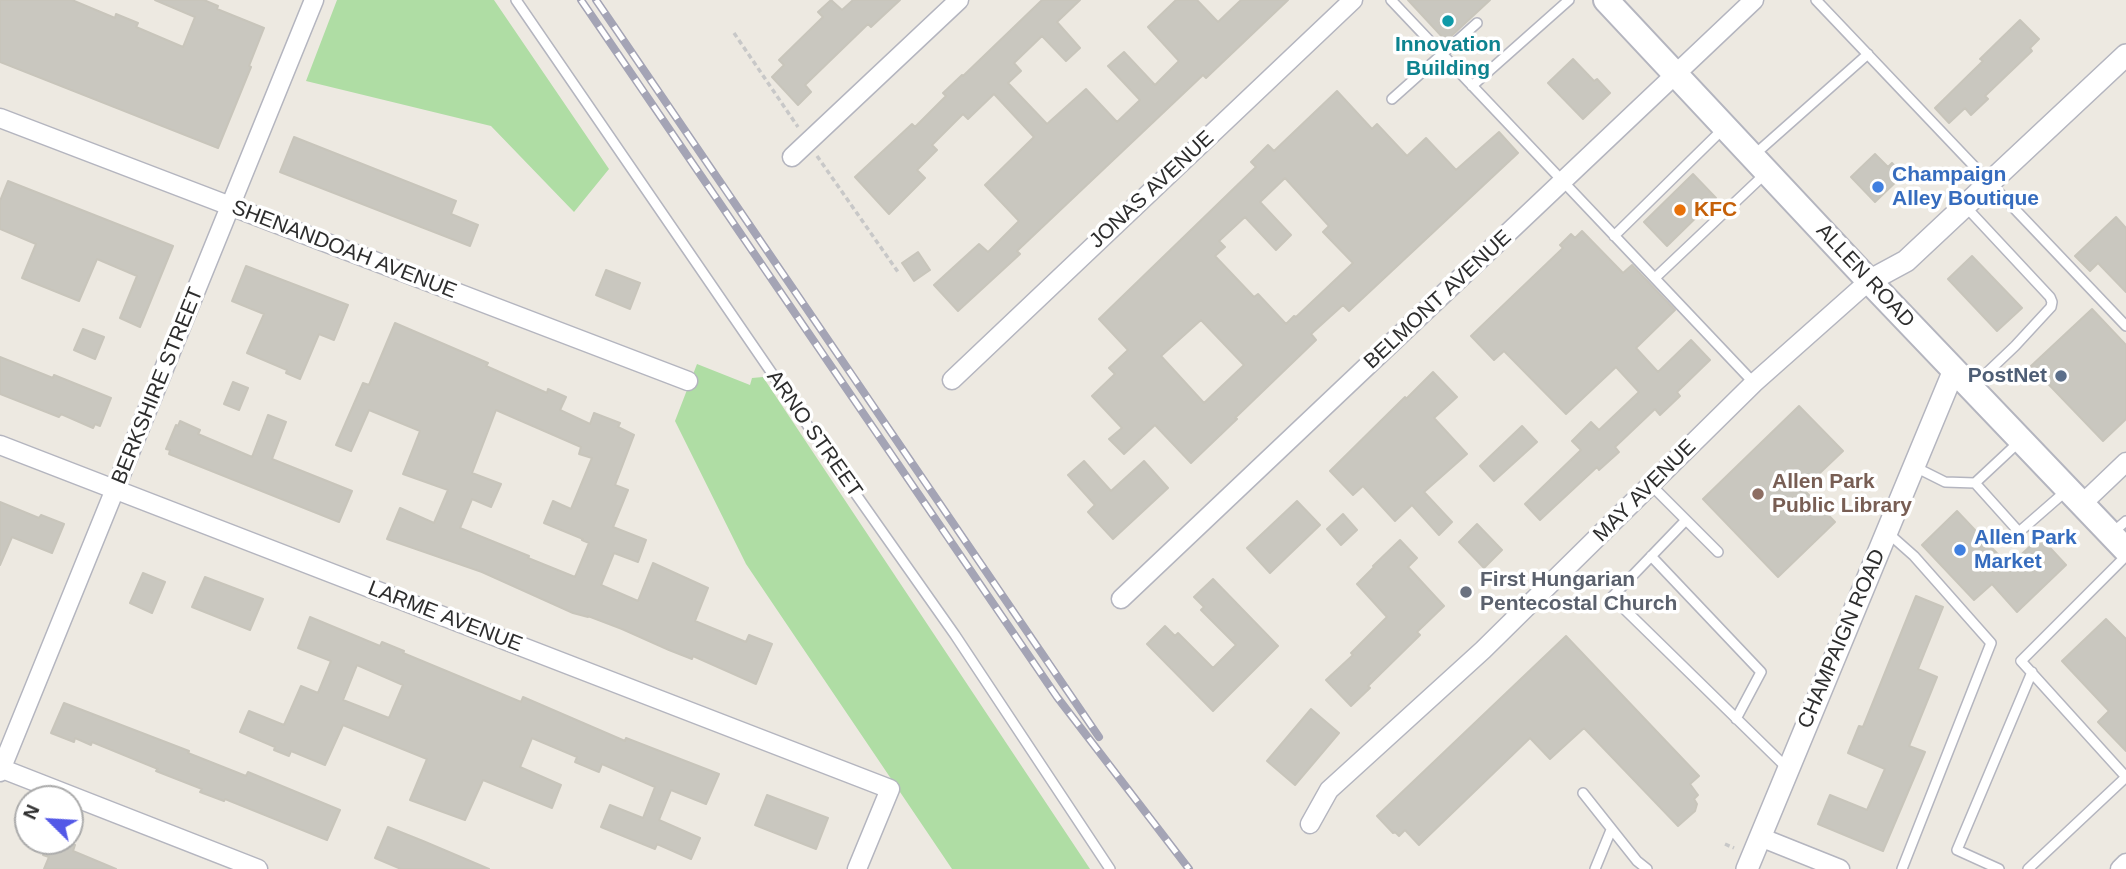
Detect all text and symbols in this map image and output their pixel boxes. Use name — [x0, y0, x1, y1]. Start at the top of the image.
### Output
marker: Innovation Building — [1440, 13, 1456, 29]
place label: Innovation Building — [1395, 32, 1501, 82]
street label: JONAS AVENUE — [1085, 126, 1219, 254]
place label: Champaign Alley Boutique — [1892, 162, 2039, 212]
marker: Champaign Alley Boutique — [1870, 179, 1886, 195]
street label: SHENANDOAH AVENUE — [228, 195, 460, 305]
place label: KFC — [1694, 197, 1737, 223]
marker: KFC — [1672, 202, 1688, 218]
street label: ALLEN ROAD — [1810, 219, 1920, 333]
street label: BELMONT AVENUE — [1359, 225, 1517, 375]
street label: BERKSHIRE STREET — [107, 284, 209, 488]
place label: PostNet — [1968, 363, 2047, 389]
street label: ARNO STREET — [761, 366, 867, 502]
marker: PostNet — [2053, 368, 2069, 384]
street label: MAY AVENUE — [1589, 435, 1701, 547]
place label: Allen Park Public Library — [1772, 469, 1912, 519]
marker: Allen Park Public Library — [1750, 486, 1766, 502]
place label: Allen Park Market — [1974, 525, 2077, 575]
marker: Allen Park Market — [1952, 542, 1968, 558]
street label: CHAMPAIGN ROAD — [1793, 546, 1891, 732]
place label: First Hungarian Pentecostal Church — [1480, 567, 1677, 617]
street label: LARME AVENUE — [364, 576, 526, 658]
marker: First Hungarian Pentecostal Church — [1458, 584, 1474, 600]
north arrow — [14, 785, 84, 855]
text: N — [19, 802, 44, 823]

